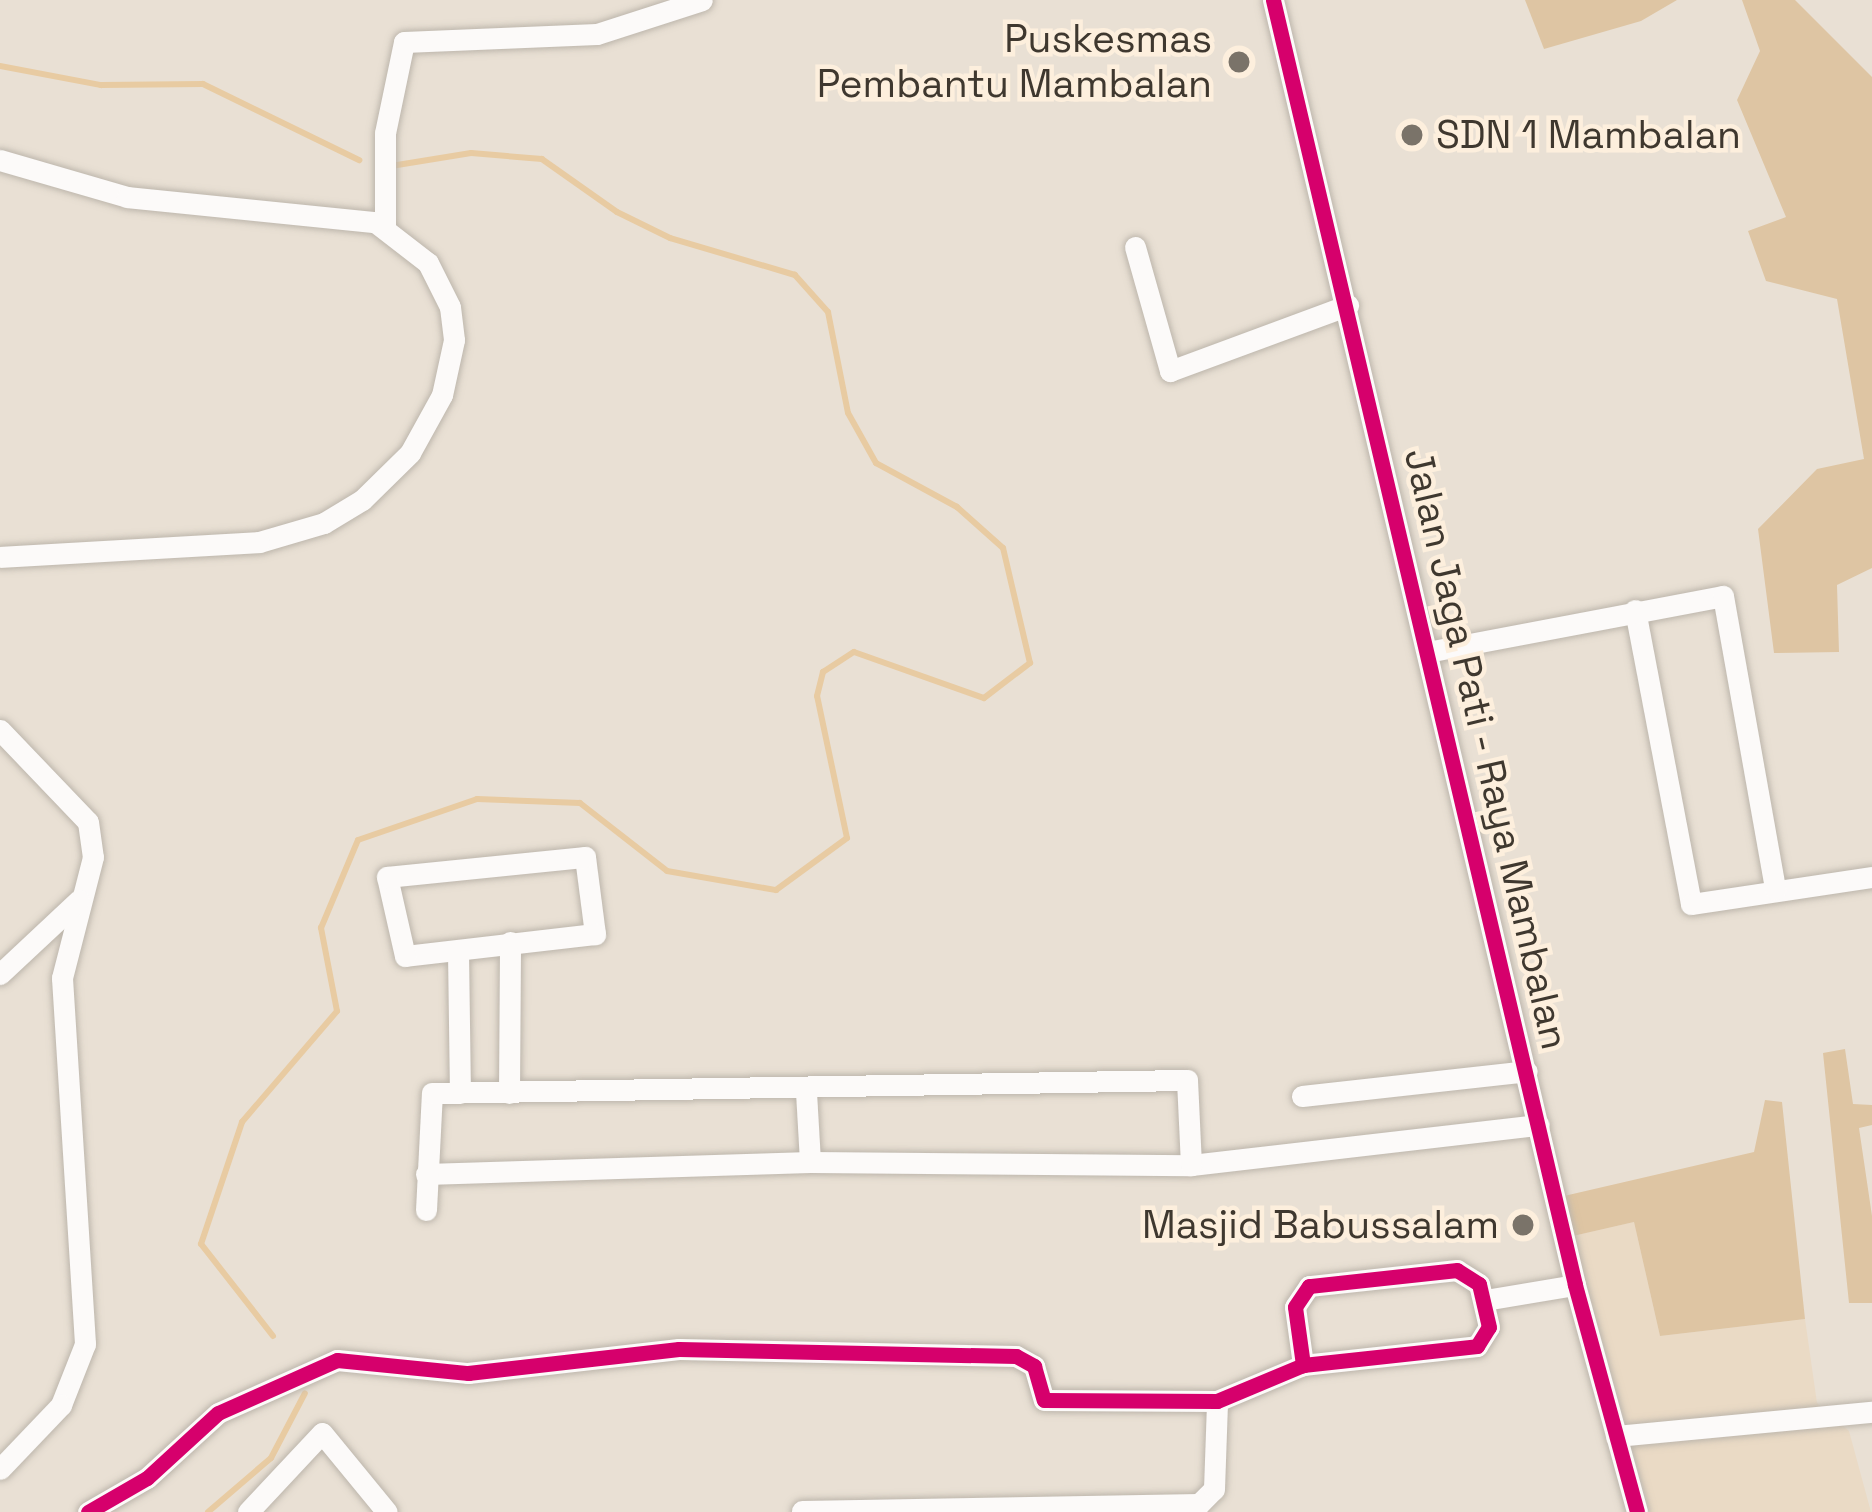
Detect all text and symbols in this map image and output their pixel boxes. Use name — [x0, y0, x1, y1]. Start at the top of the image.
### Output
place label: Puskesmas Pembantu Mambalan — [817, 17, 1212, 108]
marker: Puskesmas Pembantu Mambalan — [1223, 46, 1255, 78]
place label: SDN 1 Mambalan — [1436, 112, 1741, 158]
marker: SDN 1 Mambalan — [1399, 122, 1425, 148]
street label: Jalan Jaga Pati - Raya Mambalan — [1394, 443, 1578, 1055]
place label: Masjid Babussalam — [1142, 1202, 1499, 1248]
marker: Masjid Babussalam — [1510, 1212, 1536, 1238]

